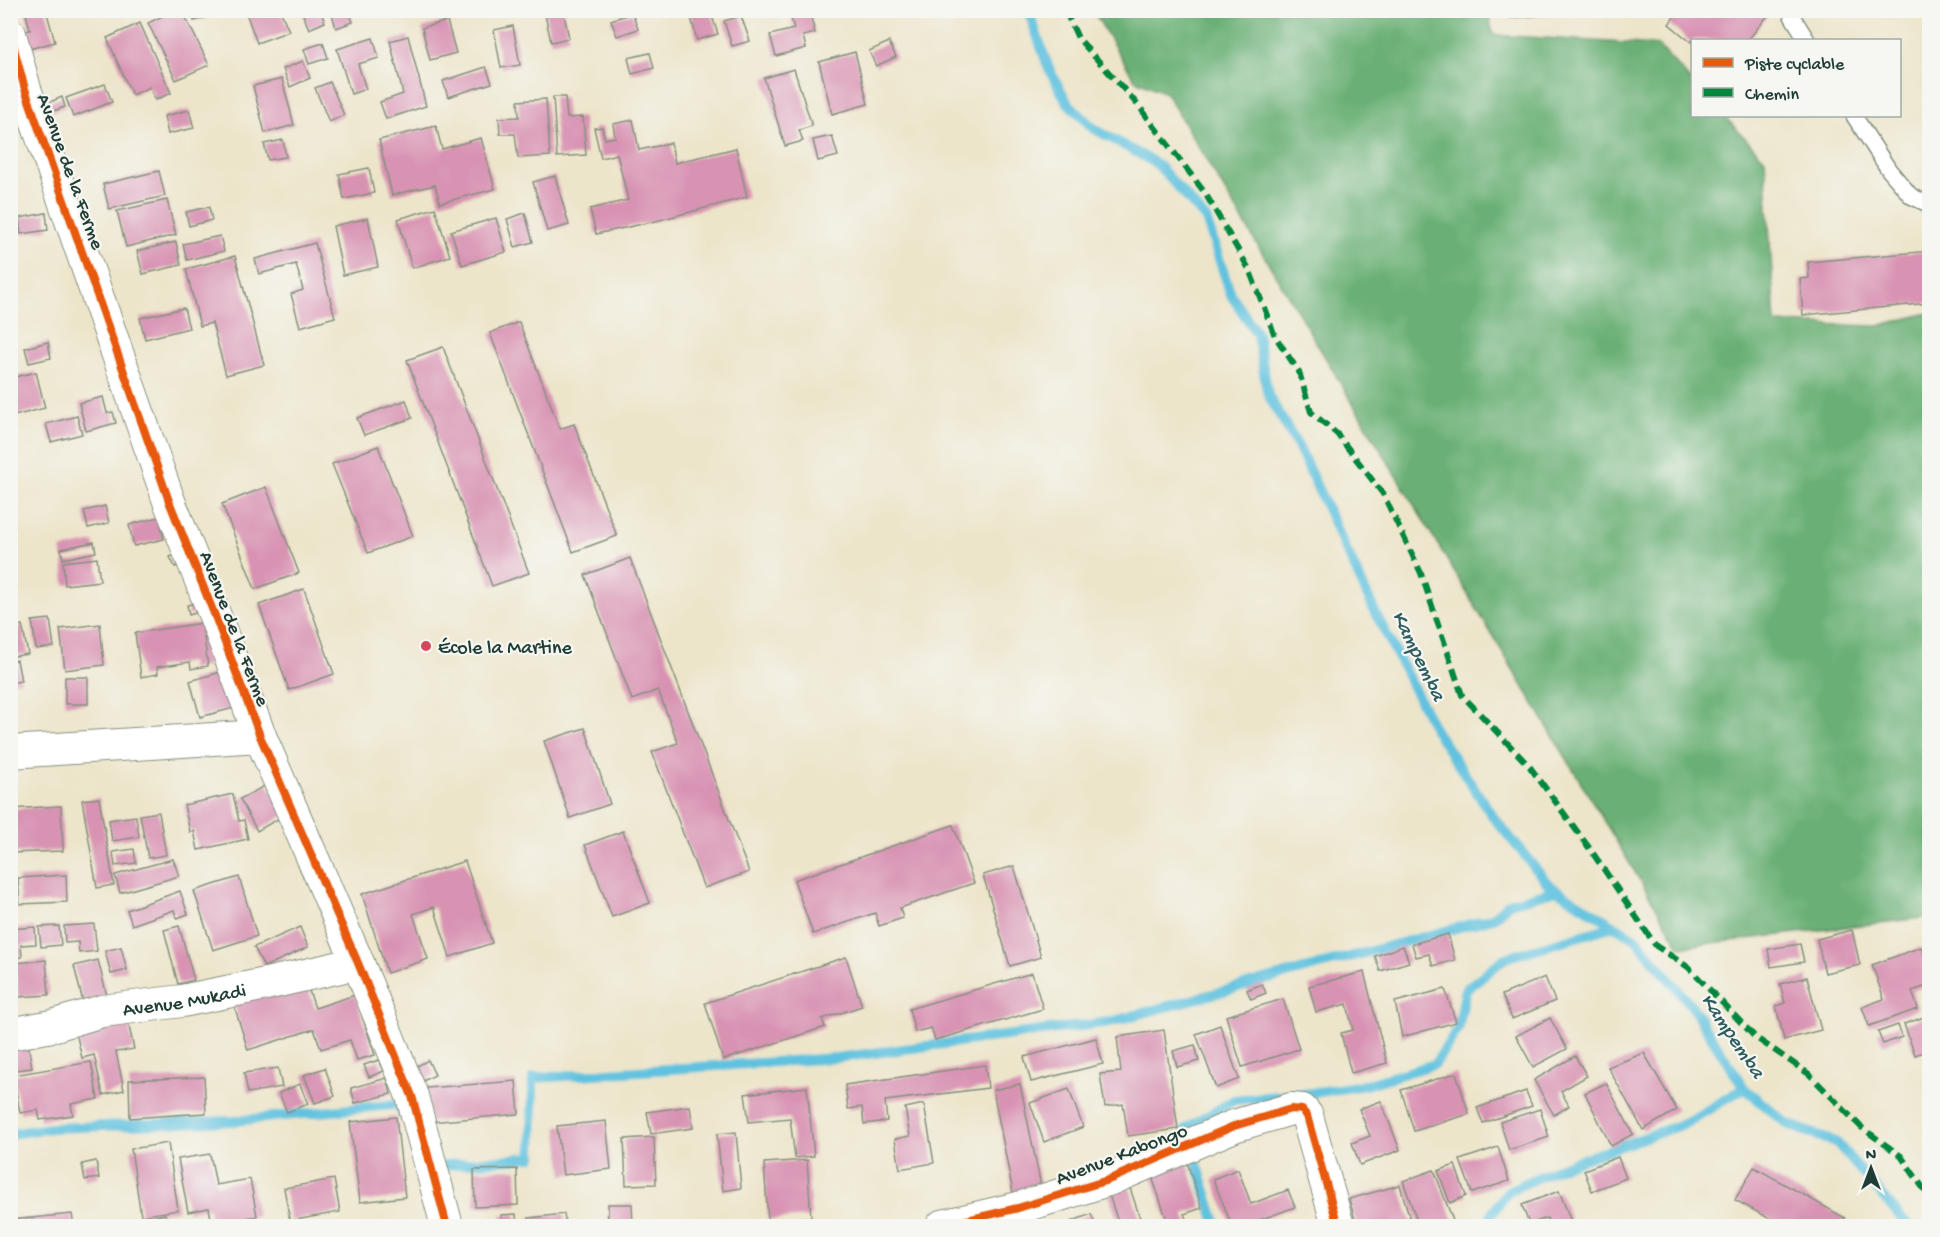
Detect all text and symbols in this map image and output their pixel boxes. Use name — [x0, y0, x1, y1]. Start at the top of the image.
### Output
legend — [1691, 39, 1901, 117]
text: Piste cyclable — [1744, 55, 1845, 76]
text: Chemin — [1745, 85, 1799, 106]
street label: Avenue de la Ferme — [30, 91, 108, 254]
street label: Avenue de la Ferme — [193, 549, 273, 711]
water label: Kampemba — [1384, 607, 1450, 707]
place label: École la Martine — [438, 637, 572, 661]
marker: École la Martine — [419, 639, 433, 653]
street label: Avenue Mukadi — [122, 980, 248, 1023]
water label: Kampemba — [1694, 990, 1769, 1085]
street label: Avenue Kabongo — [1053, 1121, 1191, 1192]
north arrow — [1841, 1138, 1901, 1198]
text: N — [1866, 1147, 1877, 1166]

